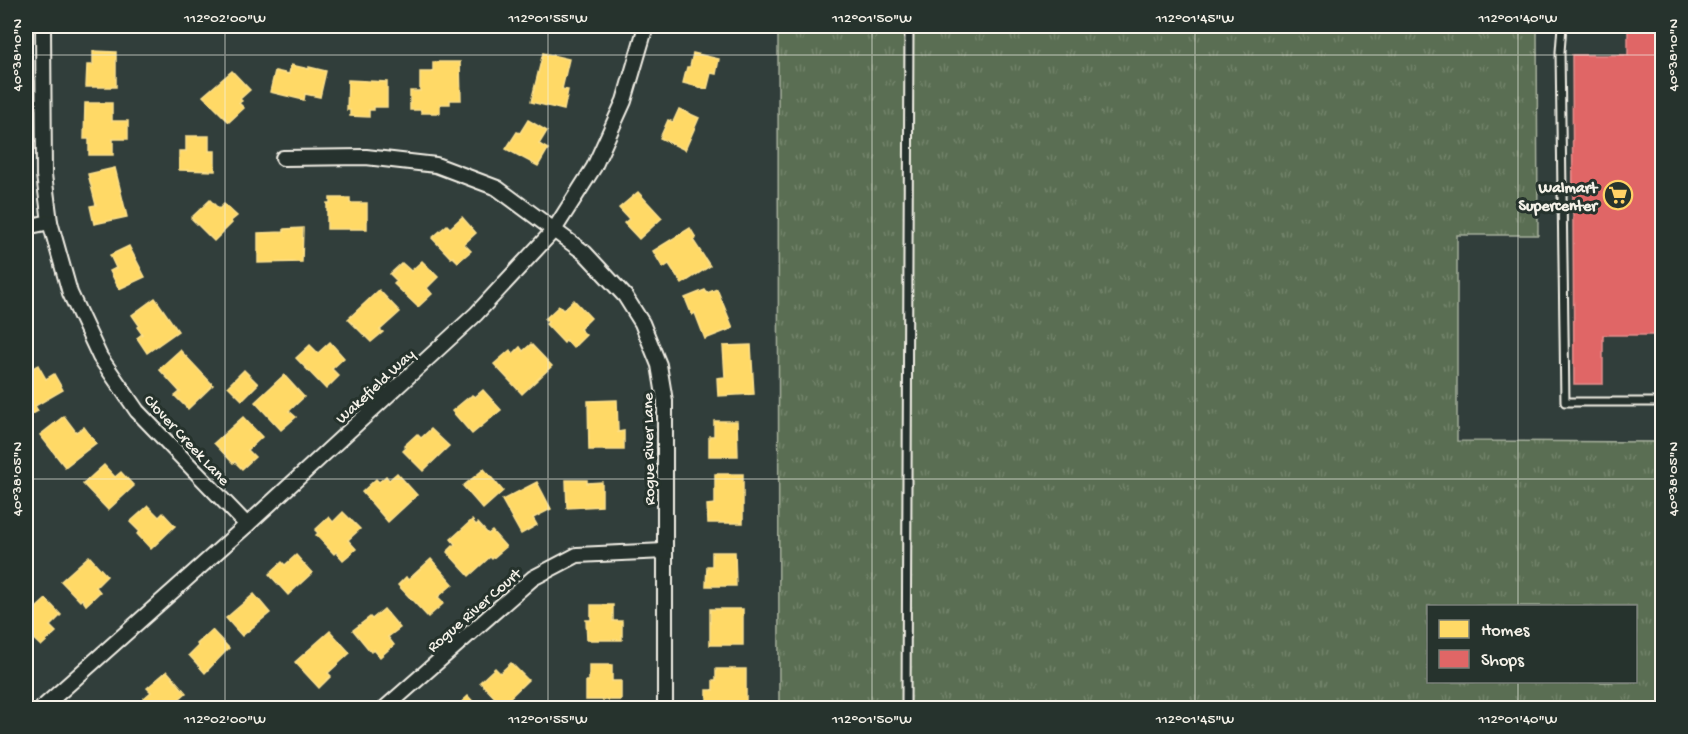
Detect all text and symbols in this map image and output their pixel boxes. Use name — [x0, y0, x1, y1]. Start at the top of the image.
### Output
text: 112°02'00"W — [183, 10, 266, 28]
text: 112°01'55"W — [507, 10, 588, 28]
text: 112°01'50"W — [831, 10, 912, 28]
text: 112°01'45"W — [1155, 10, 1235, 28]
text: 112°01'40"W — [1477, 10, 1558, 28]
text: 40°38'10"N — [9, 18, 27, 91]
text: 40°38'10"N — [1665, 18, 1683, 91]
supermarket icon: Walmart Supercenter — [1602, 179, 1634, 211]
place label: Walmart Supercenter — [1519, 180, 1599, 217]
street label: Wakefield Way — [333, 346, 420, 429]
street label: Clover Creek Lane — [138, 392, 233, 491]
street label: Rogue River Lane — [640, 392, 661, 505]
text: 40°38'05"N — [9, 441, 27, 516]
text: 40°38'05"N — [1665, 441, 1683, 516]
street label: Rogue River Court — [424, 565, 527, 658]
legend — [1427, 605, 1637, 683]
text: Homes — [1481, 621, 1531, 642]
text: Shops — [1481, 651, 1525, 672]
text: 112°02'00"W — [183, 711, 266, 729]
text: 112°01'55"W — [507, 711, 588, 729]
text: 112°01'50"W — [831, 711, 912, 729]
text: 112°01'45"W — [1155, 711, 1235, 729]
text: 112°01'40"W — [1477, 711, 1558, 729]

